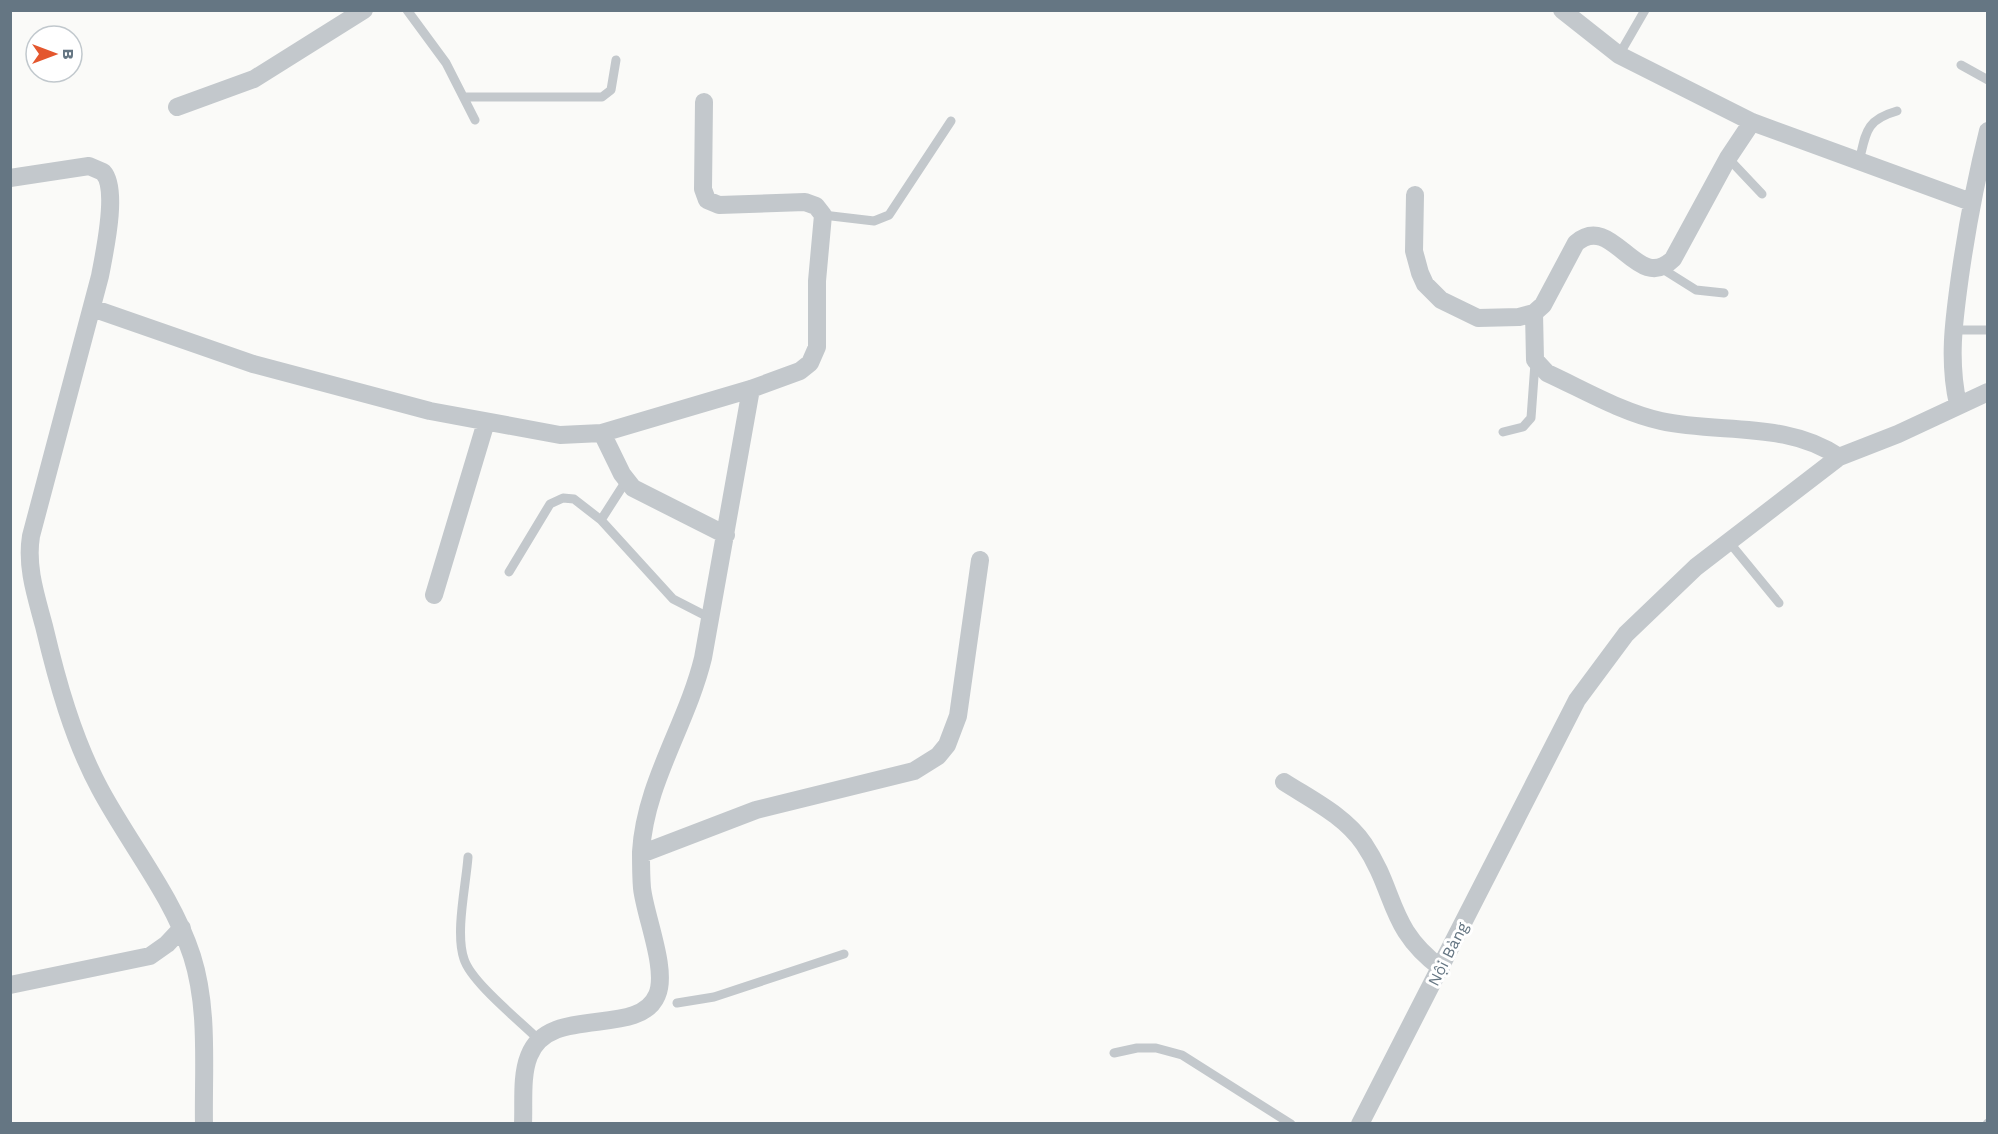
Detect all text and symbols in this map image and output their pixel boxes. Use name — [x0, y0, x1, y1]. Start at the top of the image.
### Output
north arrow — [24, 24, 84, 84]
text: B — [59, 49, 78, 60]
street label: Nội Bàng — [1424, 919, 1472, 989]

